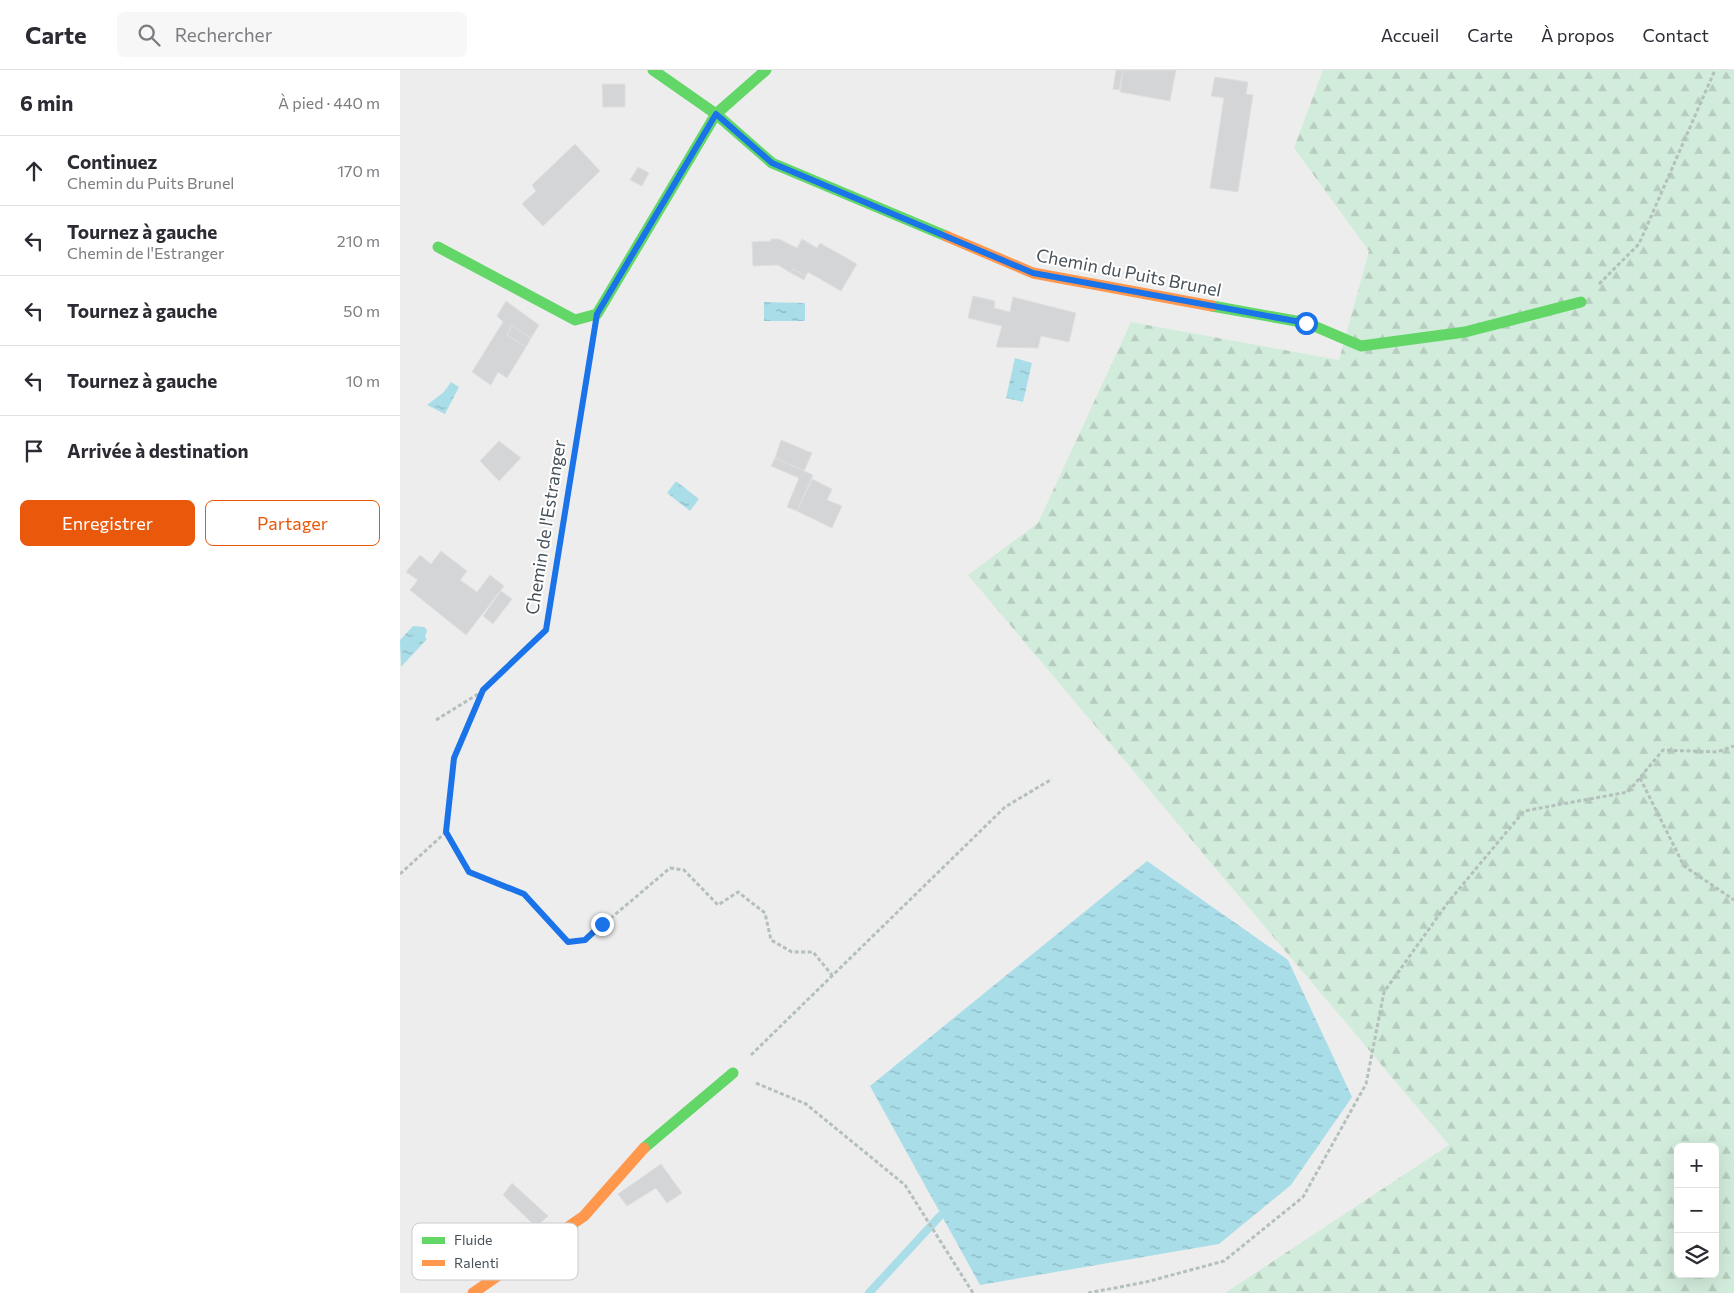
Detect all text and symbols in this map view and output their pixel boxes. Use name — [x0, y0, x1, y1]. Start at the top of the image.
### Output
search box — [117, 12, 467, 57]
text: Carte — [25, 20, 87, 49]
icon: search — [135, 21, 163, 49]
text: Rechercher — [175, 23, 272, 46]
text: Accueil — [1381, 24, 1439, 46]
text: Carte — [1467, 24, 1513, 46]
text: À propos — [1541, 24, 1615, 46]
text: Contact — [1643, 24, 1709, 46]
text: 6 min — [20, 90, 73, 115]
text: À pied · 440 m — [278, 93, 380, 112]
text: Continuez — [67, 150, 157, 173]
icon: ahead — [20, 157, 48, 185]
text: 170 m — [337, 161, 380, 180]
text: Chemin du Puits Brunel — [67, 173, 234, 192]
text: Tournez à gauche — [67, 220, 217, 243]
icon: left — [20, 227, 48, 255]
text: 210 m — [337, 231, 380, 250]
text: Chemin de l'Estranger — [67, 243, 224, 262]
street label: Chemin du Puits Brunel — [1034, 243, 1224, 301]
icon: left — [20, 297, 48, 325]
text: Tournez à gauche — [67, 299, 217, 322]
text: 50 m — [343, 301, 380, 320]
route start — [1295, 312, 1318, 335]
icon: left — [20, 367, 48, 395]
text: Tournez à gauche — [67, 369, 217, 392]
text: 10 m — [346, 371, 380, 390]
icon: arrive — [20, 437, 48, 465]
street label: Chemin de l'Estranger — [520, 438, 570, 616]
text: Arrivée à destination — [67, 439, 249, 462]
button: Enregistrer — [20, 500, 195, 546]
button: Partager — [205, 500, 380, 546]
route end — [591, 913, 614, 936]
map controls — [1674, 1143, 1719, 1278]
button: + — [1674, 1143, 1719, 1188]
button: − — [1674, 1188, 1719, 1233]
legend — [412, 1223, 578, 1280]
text: Fluide — [454, 1231, 492, 1248]
button: layers — [1674, 1233, 1719, 1278]
text: Ralenti — [454, 1254, 499, 1271]

